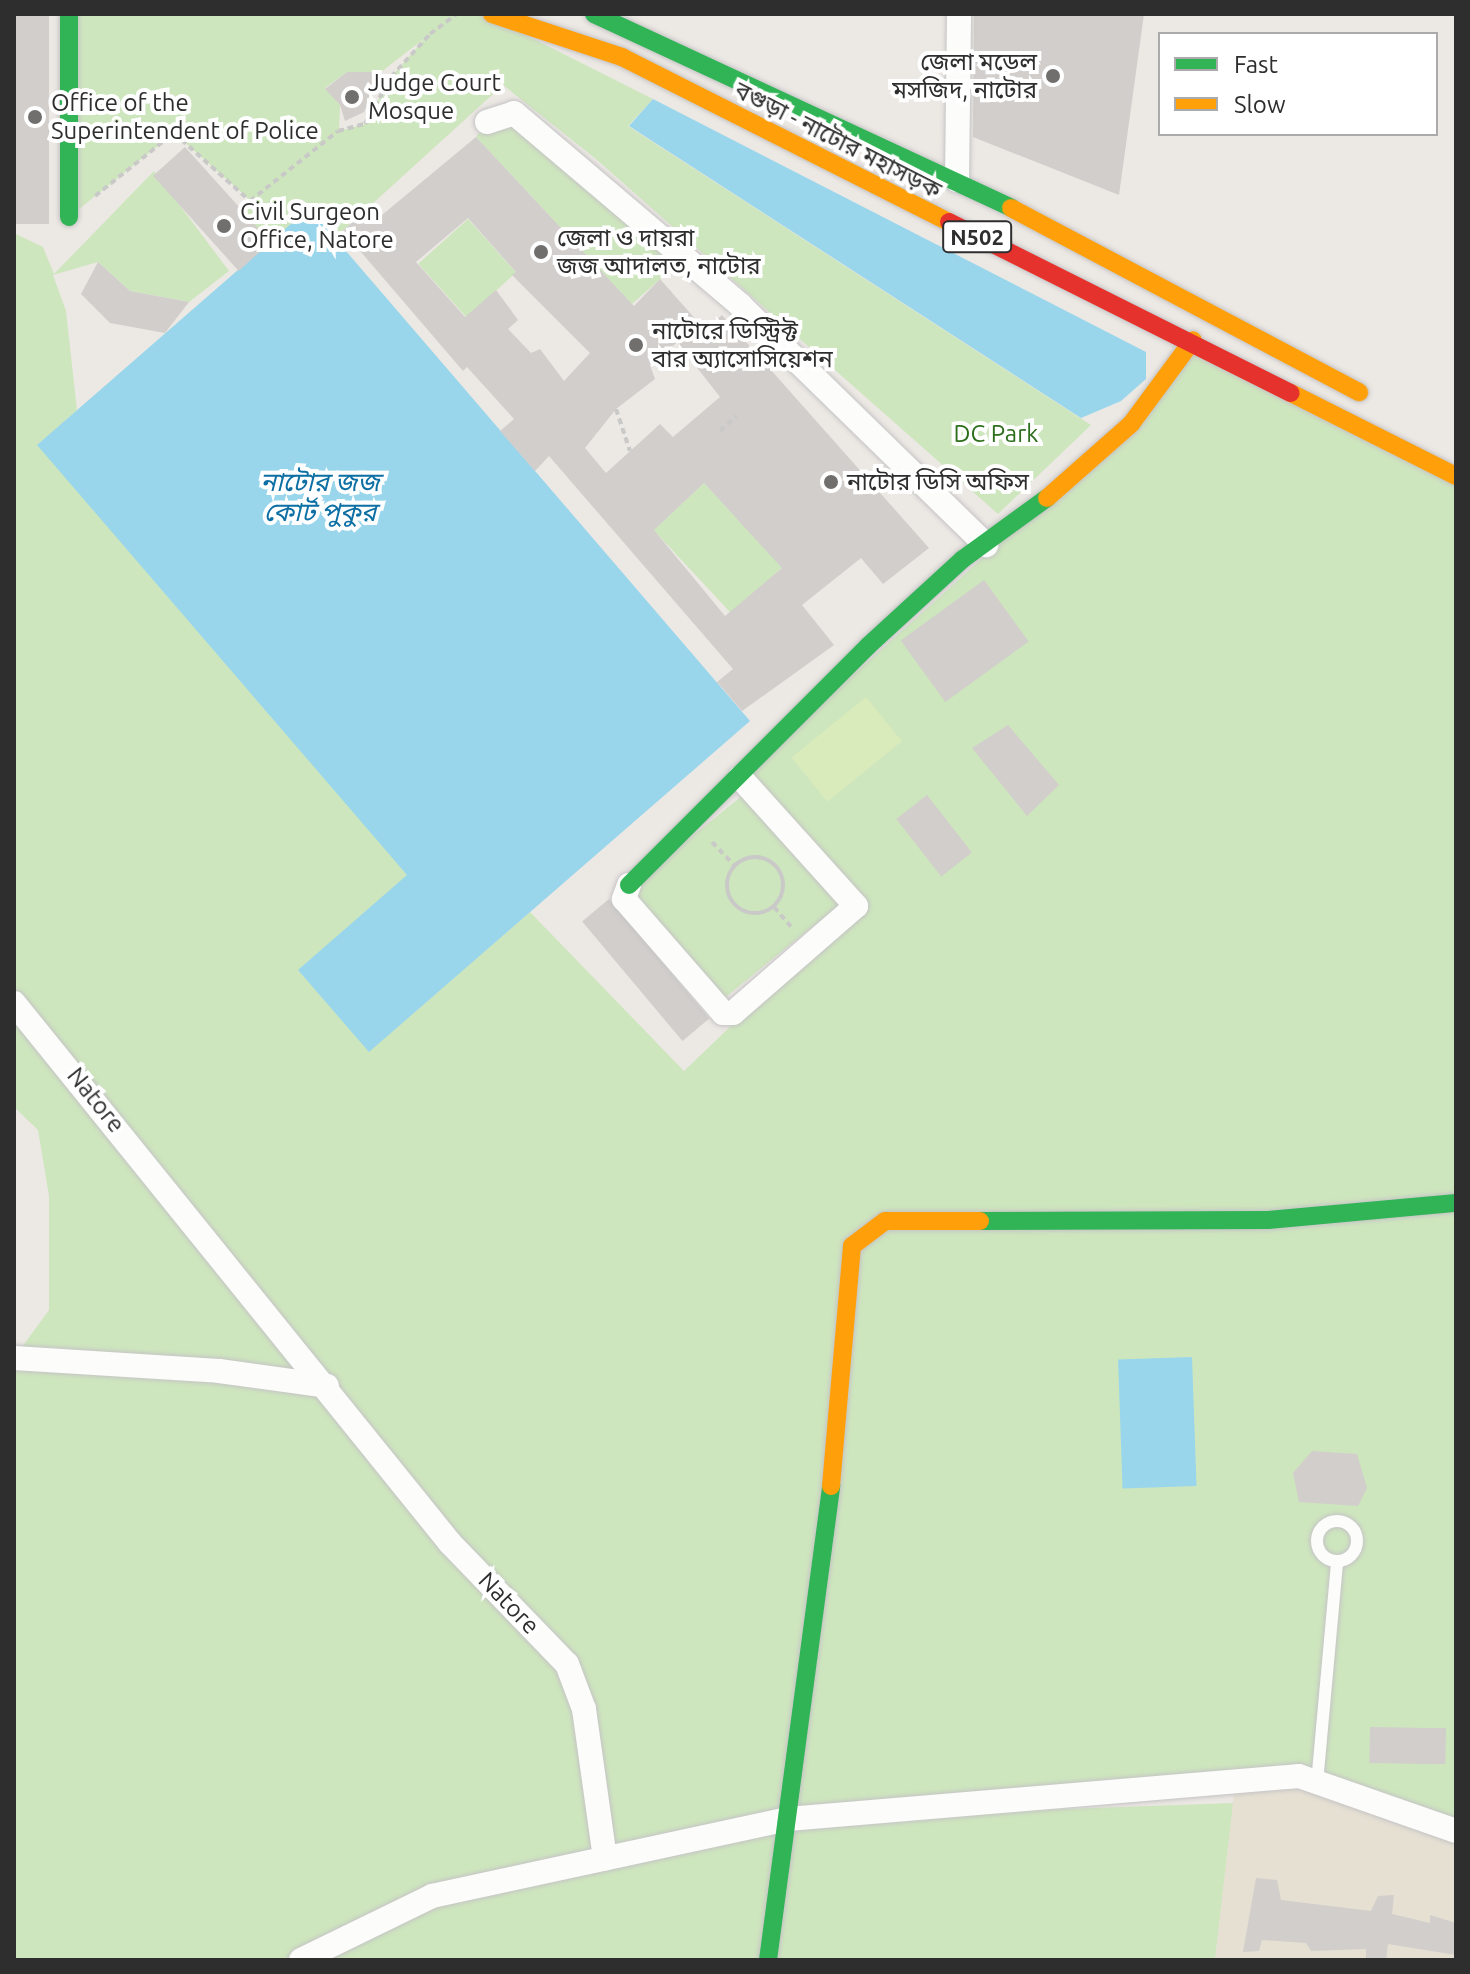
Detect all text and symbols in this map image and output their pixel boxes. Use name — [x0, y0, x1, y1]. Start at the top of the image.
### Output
legend — [1158, 32, 1438, 136]
place label: জেলা মডেল মসজিদ, নাটোর — [892, 48, 1037, 104]
text: Fast — [1234, 51, 1278, 78]
marker: জেলা মডেল মসজিদ, নাটোর — [1044, 67, 1062, 85]
place label: Judge Court Mosque — [368, 69, 501, 125]
street label: বগুড়া - নাটোর মহাসড়ক — [730, 75, 946, 205]
marker: Judge Court Mosque — [343, 88, 361, 106]
place label: Office of the Superintendent of Police — [51, 89, 319, 145]
text: Slow — [1234, 91, 1286, 118]
marker: Office of the Superintendent of Police — [26, 108, 44, 126]
place label: Civil Surgeon Office, Natore — [240, 198, 394, 254]
marker: Civil Surgeon Office, Natore — [215, 217, 233, 235]
road number: N502 — [941, 219, 1013, 255]
place label: জেলা ও দায়রা জজ আদালত, নাটোর — [557, 224, 761, 280]
marker: জেলা ও দায়রা জজ আদালত, নাটোর — [532, 243, 550, 261]
place label: নাটোরে ডিস্ট্রিক্ট বার অ্যাসোসিয়েশন — [652, 317, 833, 373]
marker: নাটোরে ডিস্ট্রিক্ট বার অ্যাসোসিয়েশন — [627, 336, 645, 354]
park label: DC Park — [954, 420, 1038, 448]
water label: নাটোর জজ কোর্ট পুকুর — [260, 466, 380, 528]
place label: নাটোর ডিসি অফিস — [847, 468, 1029, 496]
marker: নাটোর ডিসি অফিস — [822, 473, 840, 491]
street label: Natore — [61, 1062, 131, 1138]
street label: Natore — [473, 1566, 545, 1640]

